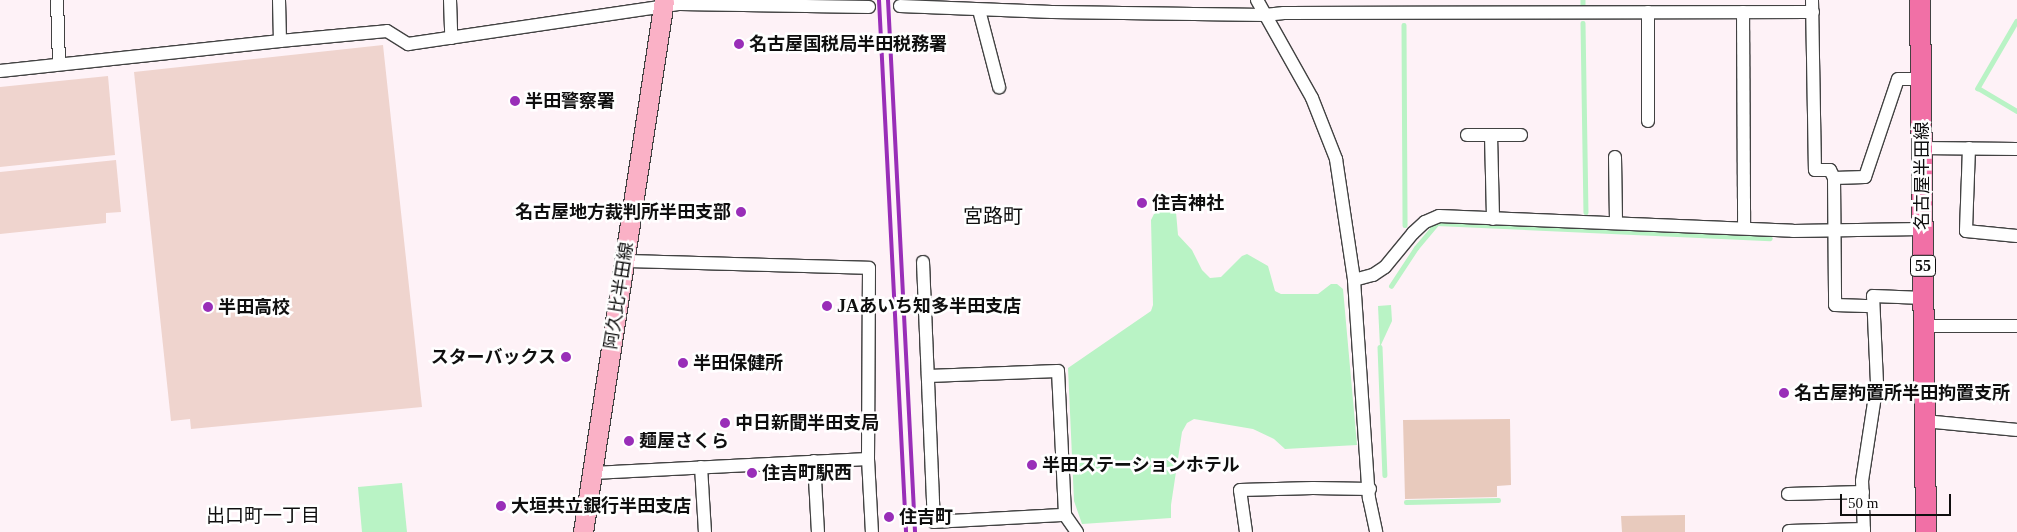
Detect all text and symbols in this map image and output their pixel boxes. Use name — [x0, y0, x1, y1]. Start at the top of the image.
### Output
place label: 名古屋国税局半田税務署 — [749, 33, 947, 55]
marker: 名古屋国税局半田税務署 — [733, 38, 745, 50]
place label: 半田警察署 — [525, 90, 615, 112]
marker: 半田警察署 — [509, 95, 521, 107]
street label: 名古屋半田線 — [1911, 122, 1933, 230]
place label: 住吉神社 — [1152, 192, 1224, 214]
marker: 住吉神社 — [1136, 197, 1148, 209]
place label: 名古屋地方裁判所半田支部 — [515, 201, 731, 223]
district label: 宮路町 — [963, 204, 1023, 228]
marker: 名古屋地方裁判所半田支部 — [735, 206, 747, 218]
street label: 阿久比半田線 — [600, 241, 638, 351]
road number: 55 — [1909, 252, 1937, 280]
place label: JAあいち知多半田支店 — [837, 295, 1021, 317]
place label: 半田高校 — [218, 296, 290, 318]
marker: JAあいち知多半田支店 — [821, 300, 833, 312]
marker: 半田高校 — [202, 301, 214, 313]
place label: スターバックス — [430, 346, 556, 368]
marker: スターバックス — [560, 351, 572, 363]
place label: 半田保健所 — [693, 352, 783, 374]
marker: 半田保健所 — [677, 357, 689, 369]
place label: 名古屋拘置所半田拘置支所 — [1794, 382, 2010, 404]
marker: 名古屋拘置所半田拘置支所 — [1778, 387, 1790, 399]
place label: 中日新聞半田支局 — [735, 412, 879, 434]
marker: 中日新聞半田支局 — [719, 417, 731, 429]
place label: 麺屋さくら — [639, 430, 729, 452]
marker: 麺屋さくら — [623, 435, 635, 447]
place label: 半田ステーションホテル — [1042, 454, 1240, 476]
marker: 半田ステーションホテル — [1026, 459, 1038, 471]
place label: 住吉町駅西 — [762, 462, 852, 484]
marker: 住吉町駅西 — [746, 467, 758, 479]
scale bar — [1842, 484, 1953, 516]
place label: 大垣共立銀行半田支店 — [511, 495, 691, 517]
text: 50 m — [1848, 495, 1878, 511]
marker: 大垣共立銀行半田支店 — [495, 500, 507, 512]
district label: 出口町一丁目 — [206, 505, 320, 527]
place label: 住吉町 — [899, 506, 953, 528]
marker: 住吉町 — [883, 511, 895, 523]

